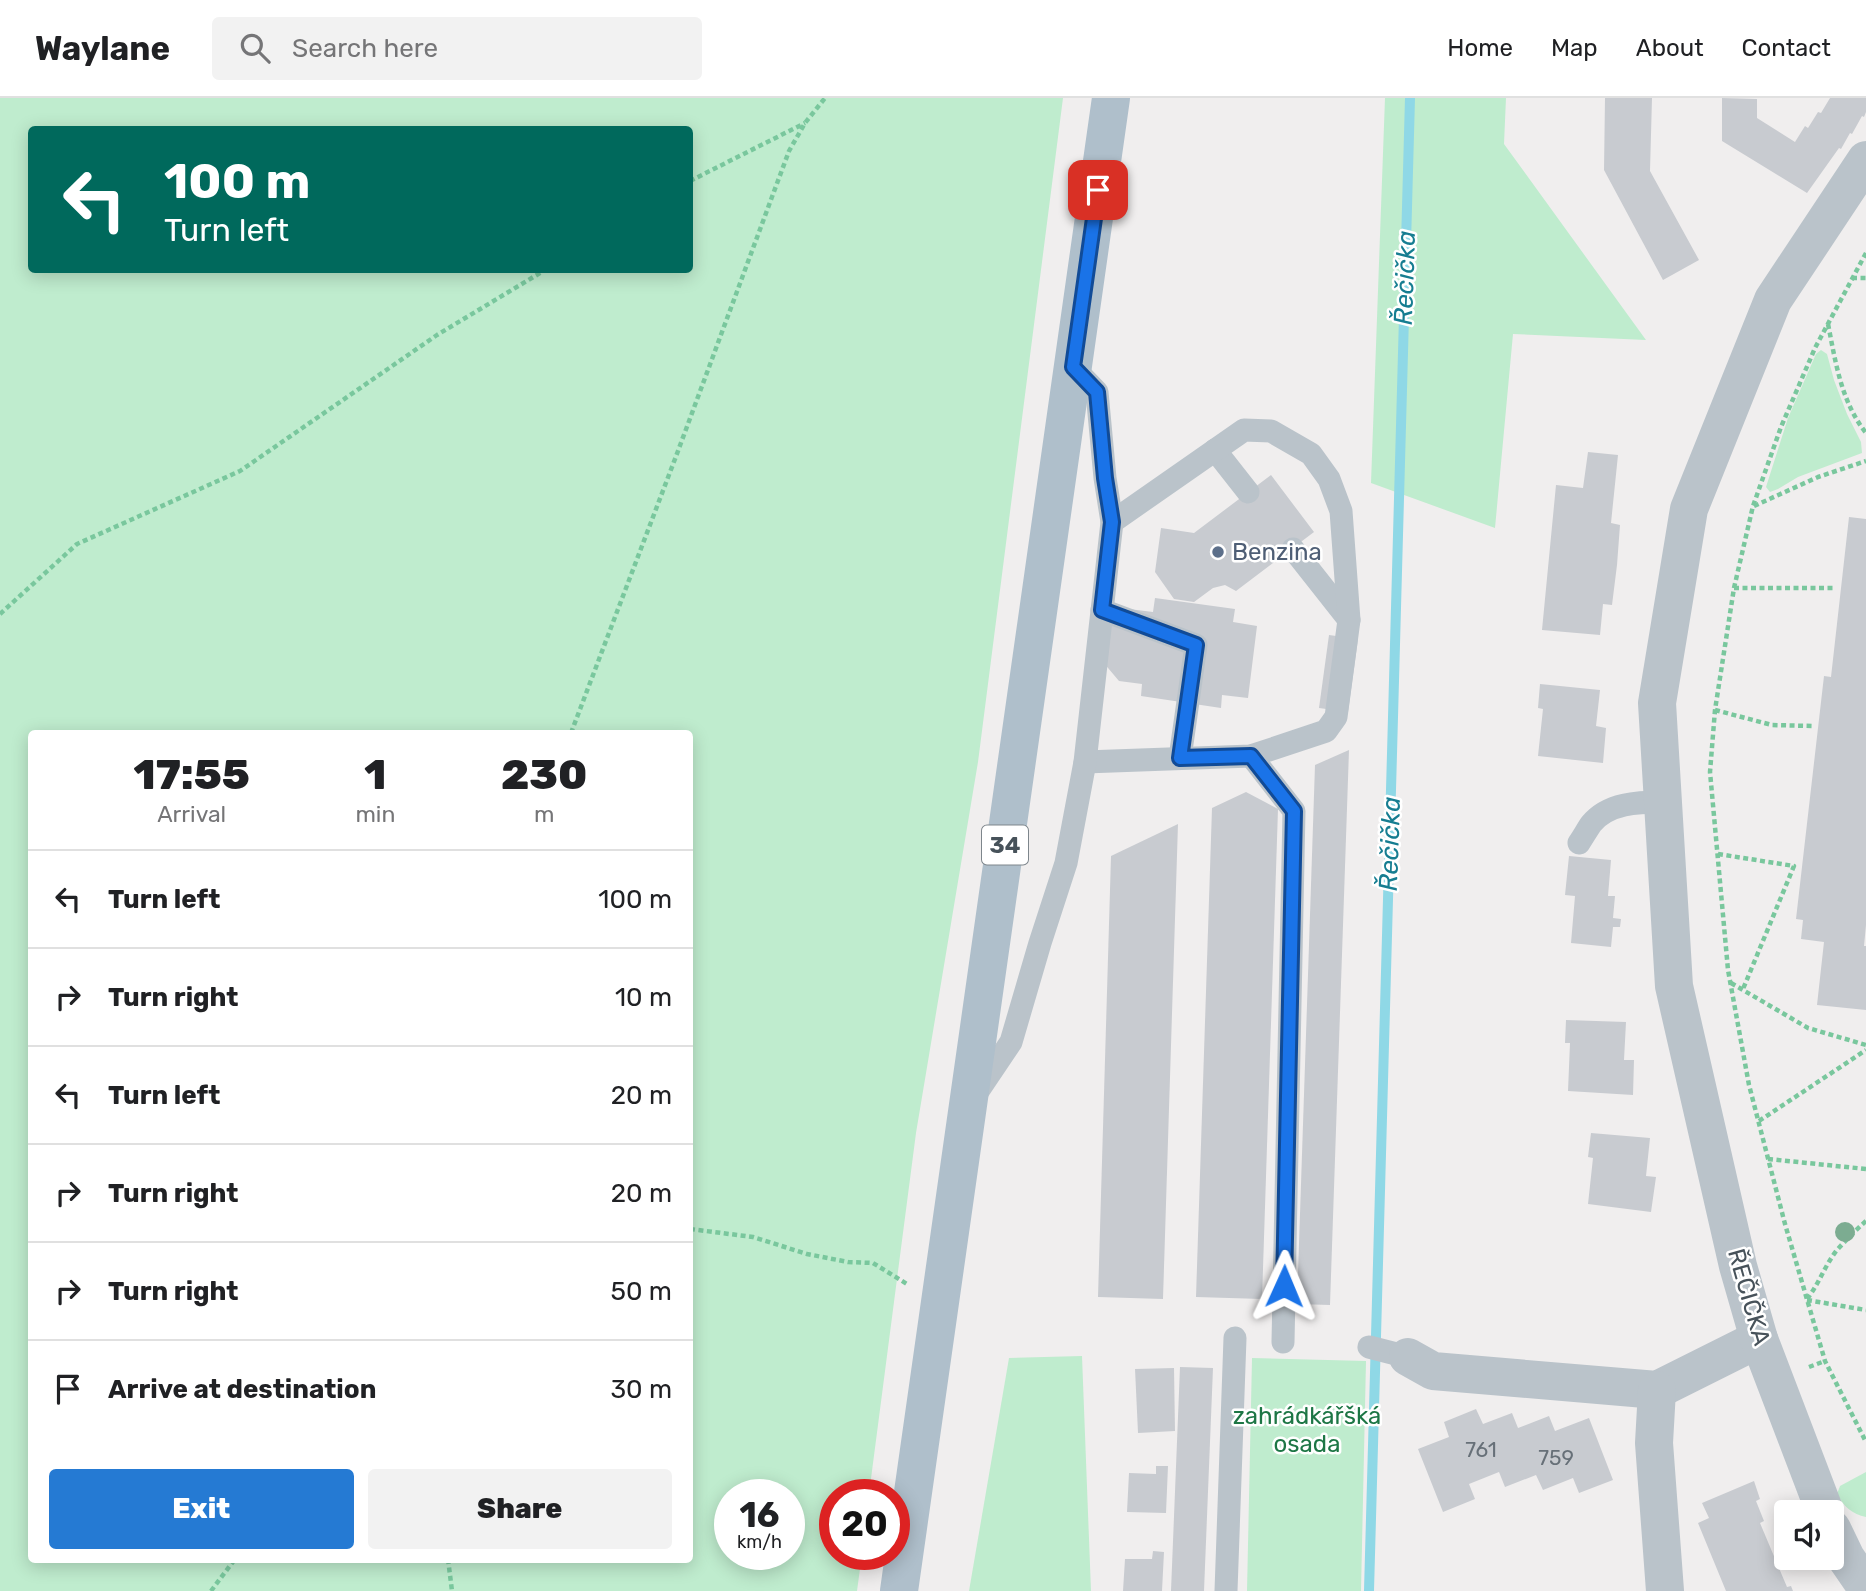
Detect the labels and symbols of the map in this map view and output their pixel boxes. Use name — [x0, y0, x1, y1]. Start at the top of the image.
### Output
pin — [1068, 160, 1128, 220]
water label: Řečička — [1388, 230, 1422, 326]
place label: Benzina — [1232, 538, 1322, 566]
marker: Benzina — [1210, 544, 1226, 560]
water label: Řečička — [1373, 796, 1407, 892]
road number: 34 — [982, 825, 1028, 864]
street label: ŘEČIČKA — [1722, 1245, 1776, 1349]
position arrow — [1247, 1249, 1321, 1323]
park label: zahrádkářšká osada — [1233, 1402, 1381, 1458]
house number: 761 — [1465, 1437, 1497, 1462]
house number: 759 — [1538, 1445, 1574, 1470]
speed limit sign: 20 — [819, 1479, 910, 1570]

